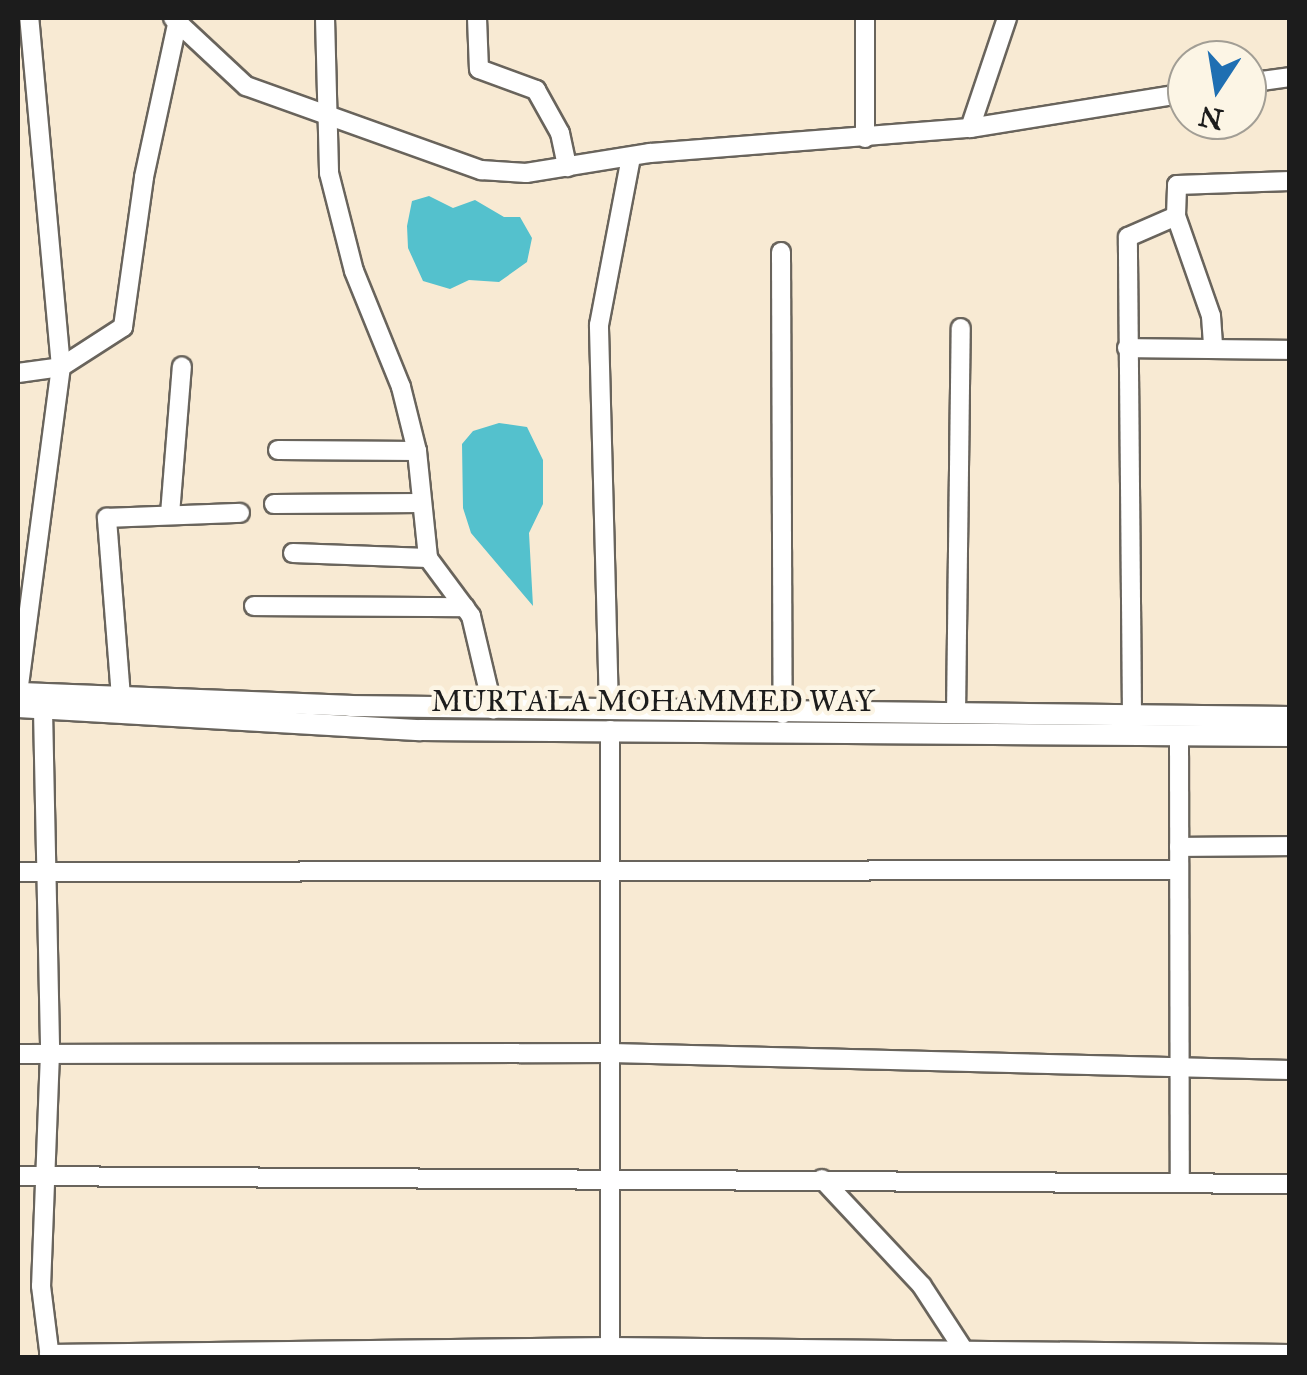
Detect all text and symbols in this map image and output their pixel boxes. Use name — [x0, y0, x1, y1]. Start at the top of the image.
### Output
north arrow — [1167, 40, 1267, 140]
text: N — [1196, 98, 1226, 137]
street label: MURTALA MOHAMMED WAY — [431, 683, 875, 719]

